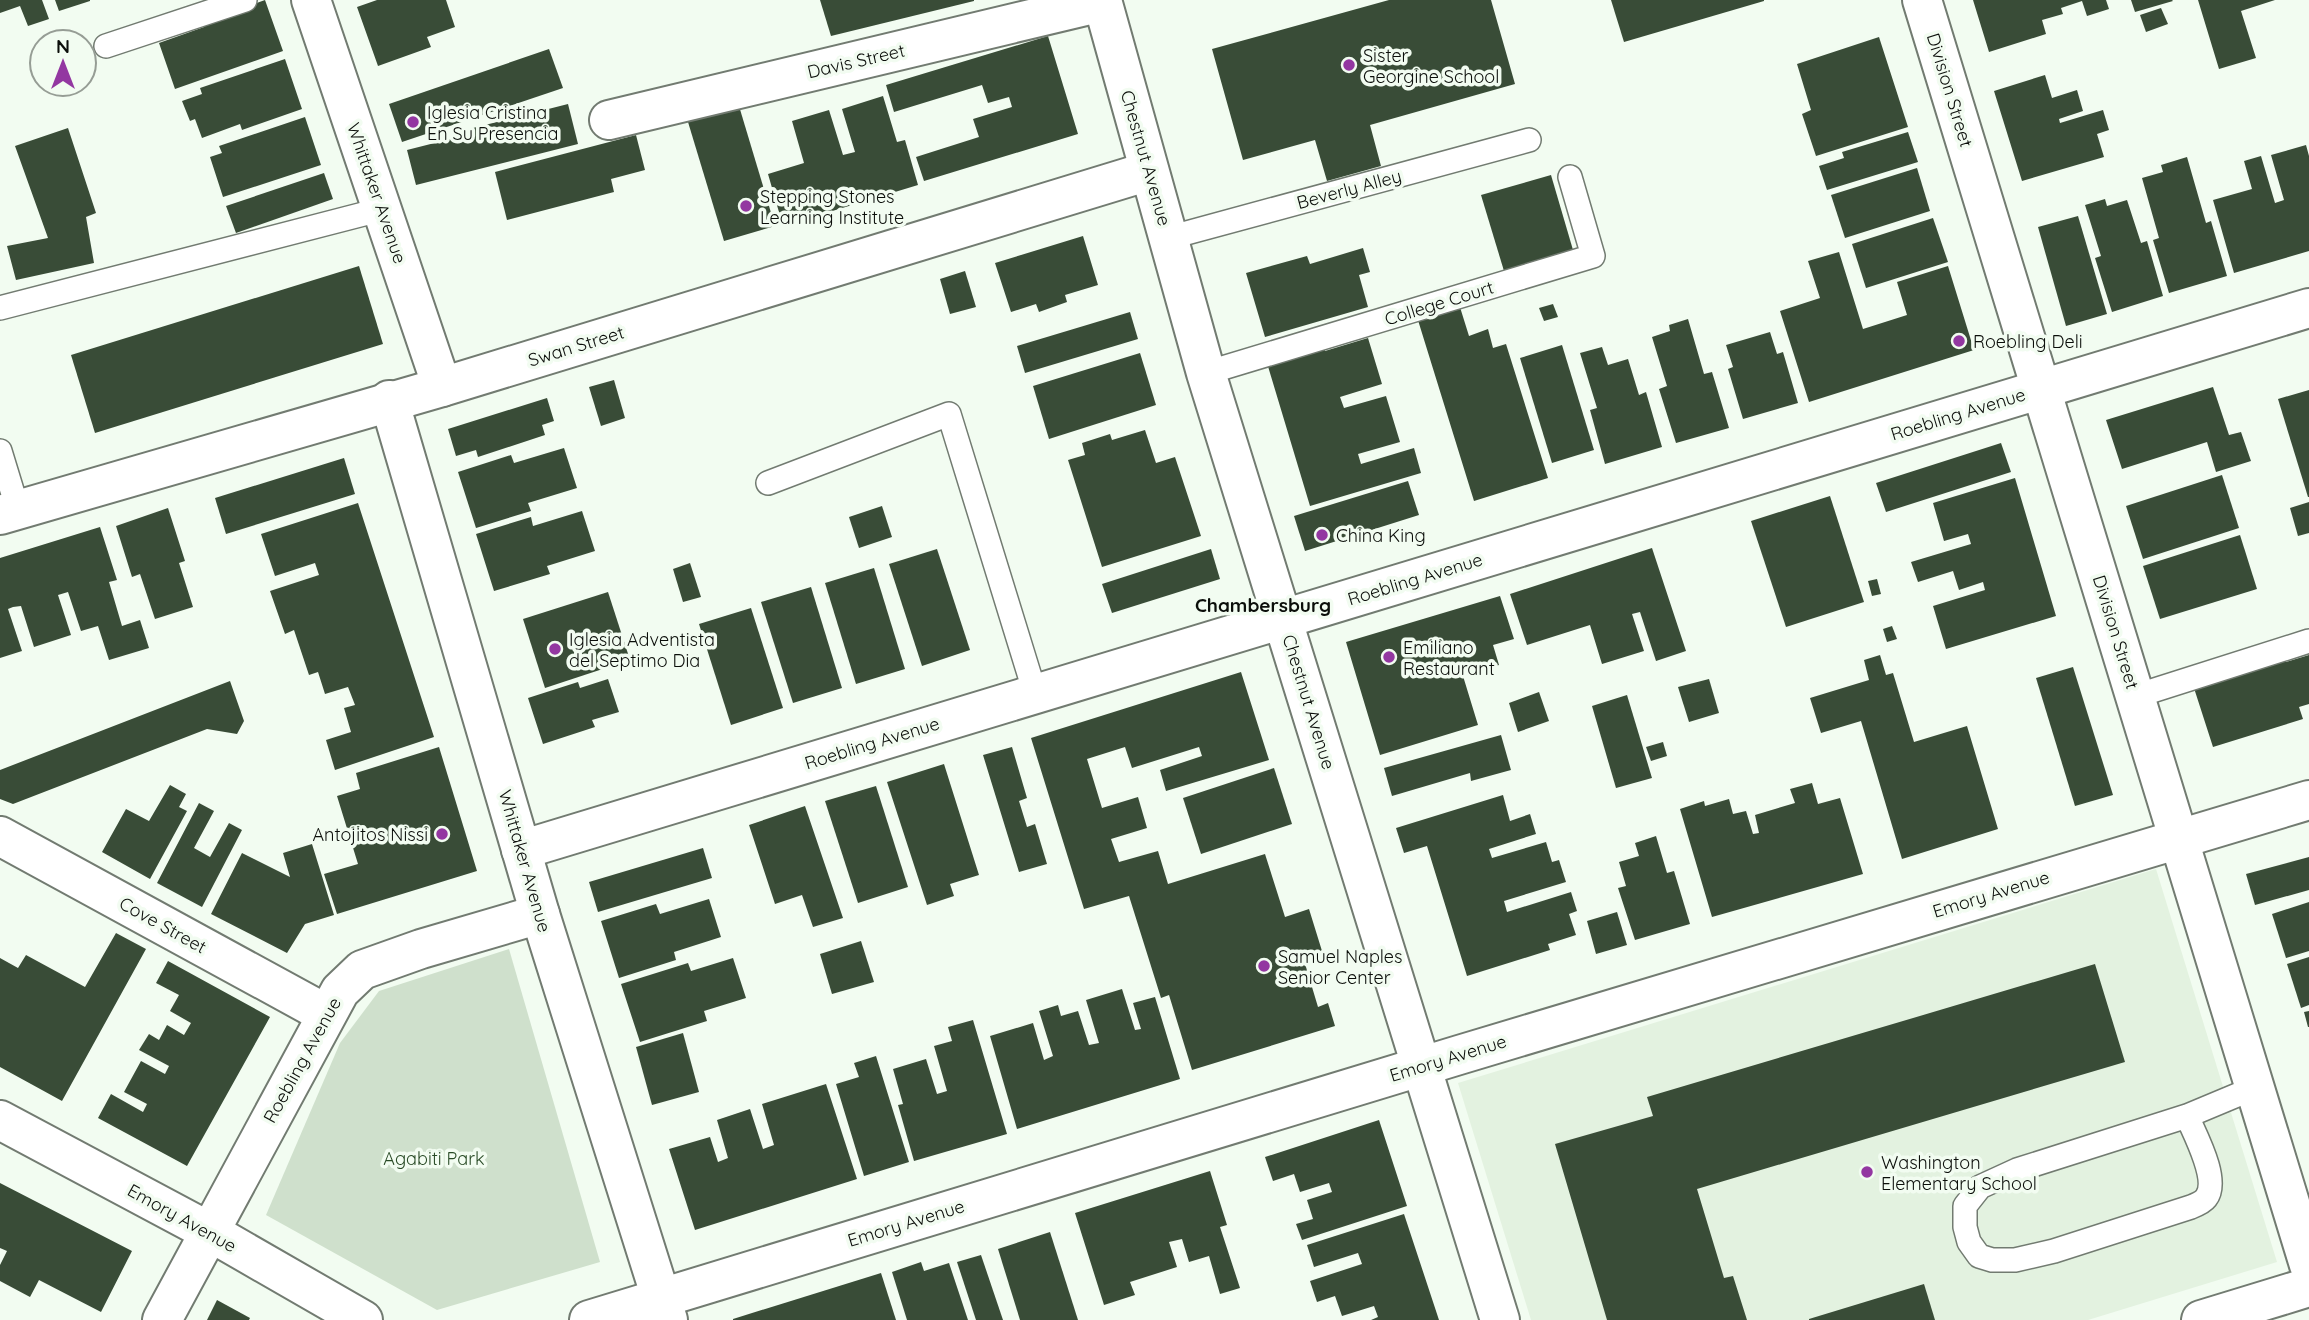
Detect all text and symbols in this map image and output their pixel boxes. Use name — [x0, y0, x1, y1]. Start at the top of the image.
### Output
north arrow — [28, 28, 98, 98]
street label: Division Street — [1922, 30, 1978, 150]
text: N — [56, 34, 70, 58]
street label: Davis Street — [805, 39, 907, 83]
place label: Sister Georgine School — [1363, 44, 1499, 88]
marker: Sister Georgine School — [1341, 57, 1357, 73]
street label: Chestnut Avenue — [1116, 88, 1176, 228]
place label: Iglesia Cristina En Su Presencia — [427, 101, 558, 145]
marker: Iglesia Cristina En Su Presencia — [405, 114, 421, 130]
street label: Whittaker Avenue — [342, 120, 412, 266]
street label: Beverly Alley — [1294, 164, 1404, 214]
place label: Stepping Stones Learning Institute — [760, 185, 904, 229]
marker: Stepping Stones Learning Institute — [738, 198, 754, 214]
street label: College Court — [1382, 276, 1496, 330]
street label: Swan Street — [525, 321, 627, 371]
place label: Roebling Deli — [1973, 330, 2083, 353]
marker: Roebling Deli — [1951, 333, 1967, 349]
street label: Roebling Avenue — [1888, 383, 2028, 445]
place label: China King — [1336, 524, 1426, 547]
marker: China King — [1314, 527, 1330, 543]
street label: Roebling Avenue — [1345, 548, 1485, 610]
street label: Division Street — [2088, 572, 2144, 692]
district label: Chambersburg — [1195, 593, 1331, 617]
place label: Iglesia Adventista del Septimo Dia — [569, 628, 715, 672]
street label: Chestnut Avenue — [1278, 632, 1340, 772]
place label: Emiliano Restaurant — [1403, 636, 1495, 680]
marker: Iglesia Adventista del Septimo Dia — [547, 641, 563, 657]
marker: Emiliano Restaurant — [1381, 649, 1397, 665]
street label: Roebling Avenue — [802, 712, 942, 774]
street label: Whittaker Avenue — [494, 787, 556, 935]
place label: Antojitos Nissi — [312, 823, 428, 846]
marker: Antojitos Nissi — [434, 826, 450, 842]
street label: Emory Avenue — [1930, 865, 2052, 923]
street label: Cove Street — [115, 892, 211, 958]
place label: Samuel Naples Senior Center — [1278, 945, 1402, 989]
marker: Samuel Naples Senior Center — [1256, 958, 1272, 974]
street label: Roebling Avenue — [258, 993, 346, 1127]
street label: Emory Avenue — [1387, 1029, 1509, 1087]
park label: Agabiti Park — [383, 1147, 485, 1170]
place label: Washington Elementary School — [1881, 1151, 2037, 1195]
marker: Washington Elementary School — [1859, 1164, 1875, 1180]
street label: Emory Avenue — [123, 1179, 241, 1257]
street label: Emory Avenue — [845, 1194, 967, 1252]

